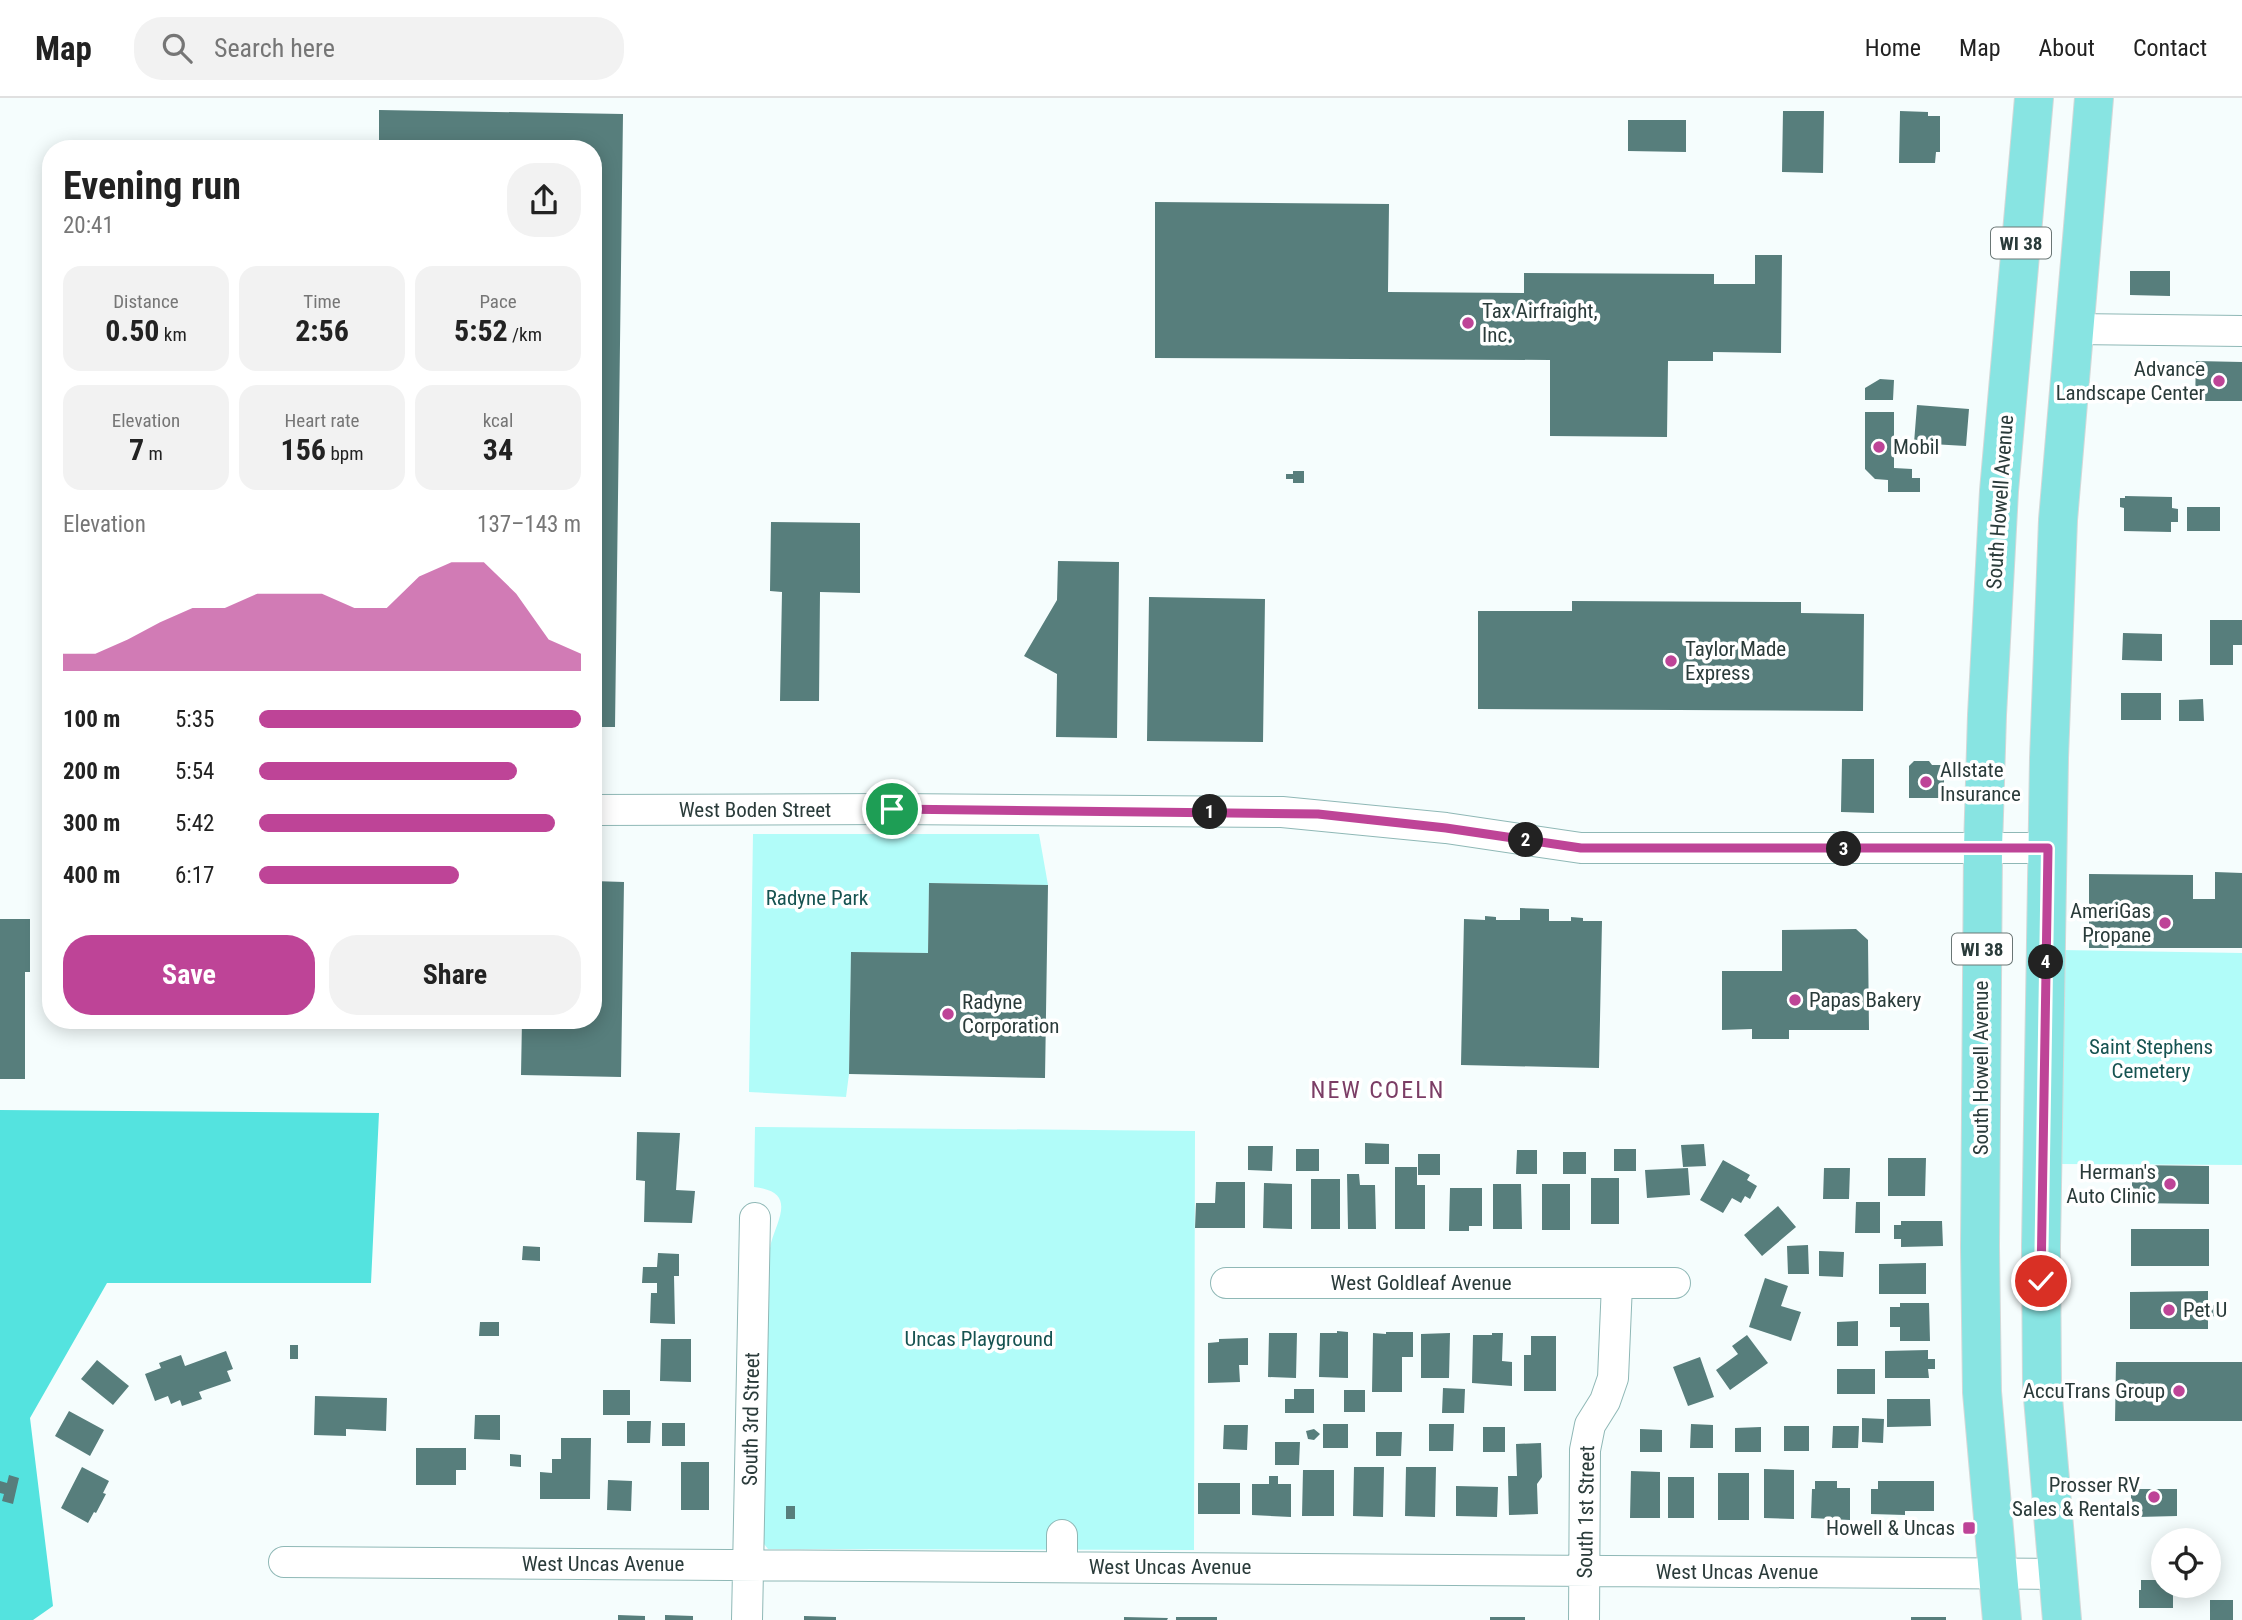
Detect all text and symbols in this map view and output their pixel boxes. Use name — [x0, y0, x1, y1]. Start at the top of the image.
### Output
search box — [134, 17, 624, 80]
text: Map — [35, 29, 92, 68]
icon: search — [158, 29, 196, 67]
text: Search here — [214, 33, 335, 63]
text: Home — [1865, 34, 1921, 62]
text: Map — [1959, 34, 2001, 62]
text: About — [2039, 34, 2095, 62]
text: Contact — [2133, 34, 2207, 62]
button: share — [507, 163, 581, 237]
text: Evening run — [63, 164, 241, 208]
text: 20:41 — [63, 212, 114, 239]
road number: WI 38 — [1991, 228, 2051, 258]
text: Distance — [113, 290, 179, 313]
text: Time — [303, 290, 341, 313]
text: Pace — [479, 290, 517, 313]
place label: Tax Airfraight, Inc. — [1482, 299, 1598, 347]
text: 0.50 — [105, 313, 159, 348]
text: 2:56 — [295, 313, 349, 348]
text: 5:52 — [454, 313, 508, 348]
marker: Tax Airfraight, Inc. — [1460, 315, 1476, 331]
text: km — [159, 323, 187, 346]
text: /km — [508, 323, 542, 346]
place label: Advance Landscape Center — [2056, 357, 2205, 405]
marker: Advance Landscape Center — [2211, 373, 2227, 389]
text: Elevation — [112, 409, 180, 432]
text: Heart rate — [284, 409, 360, 432]
text: kcal — [483, 409, 513, 432]
street label: South Howell Avenue — [1982, 414, 2018, 590]
text: 7 — [129, 432, 144, 467]
text: 156 — [281, 432, 326, 467]
text: 34 — [483, 432, 513, 467]
place label: Mobil — [1893, 435, 1939, 459]
marker: Mobil — [1871, 439, 1887, 455]
text: m — [144, 442, 163, 465]
text: bpm — [326, 442, 363, 465]
text: Elevation — [63, 511, 146, 538]
text: 137–143 m — [477, 511, 581, 538]
place label: Taylor Made Express — [1685, 637, 1786, 685]
marker: Taylor Made Express — [1663, 653, 1679, 669]
text: 100 m — [63, 706, 120, 733]
text: 5:35 — [175, 706, 214, 733]
text: 200 m — [63, 758, 120, 785]
text: 5:54 — [175, 758, 214, 785]
place label: Allstate Insurance — [1940, 758, 2021, 806]
marker: Allstate Insurance — [1918, 774, 1934, 790]
pin — [862, 779, 922, 839]
icon: arrive — [873, 790, 911, 828]
pin: 1 — [1192, 794, 1228, 830]
street label: West Boden Street — [679, 798, 831, 822]
text: 1 — [1205, 800, 1214, 823]
text: 300 m — [63, 810, 120, 837]
text: 5:42 — [175, 810, 214, 837]
pin: 2 — [1508, 822, 1544, 858]
text: 2 — [1521, 828, 1530, 851]
pin: 3 — [1826, 832, 1862, 866]
text: 3 — [1839, 837, 1848, 860]
text: 400 m — [63, 862, 120, 889]
text: 6:17 — [175, 862, 214, 889]
park label: Radyne Park — [766, 886, 869, 910]
place label: AmeriGas Propane — [2070, 899, 2151, 947]
marker: AmeriGas Propane — [2157, 915, 2173, 931]
road number: WI 38 — [1952, 934, 2012, 964]
button: Save — [63, 935, 315, 1015]
button: Share — [329, 935, 581, 1015]
pin: 4 — [2028, 944, 2064, 980]
text: 4 — [2041, 950, 2050, 973]
street label: South Howell Avenue — [1969, 980, 1993, 1155]
place label: Papas Bakery — [1809, 988, 1922, 1012]
place label: Radyne Corporation — [962, 990, 1060, 1038]
marker: Papas Bakery — [1787, 992, 1803, 1008]
marker: Radyne Corporation — [940, 1006, 956, 1022]
park label: Saint Stephens Cemetery — [2089, 1035, 2213, 1083]
district label: NEW COELN — [1311, 1076, 1445, 1104]
place label: Herman's Auto Clinic — [2066, 1160, 2156, 1208]
marker: Herman's Auto Clinic — [2162, 1176, 2178, 1192]
pin — [2011, 1251, 2071, 1311]
icon: check — [2022, 1262, 2060, 1300]
street label: West Goldleaf Avenue — [1331, 1271, 1512, 1295]
place label: Pet U — [2183, 1298, 2227, 1322]
marker: Pet U — [2161, 1302, 2177, 1318]
park label: Uncas Playground — [905, 1327, 1053, 1351]
street label: South 3rd Street — [738, 1352, 764, 1486]
place label: AccuTrans Group — [2023, 1379, 2165, 1403]
marker: AccuTrans Group — [2171, 1383, 2187, 1399]
street label: South 1st Street — [1573, 1445, 1599, 1579]
place label: Prosser RV Sales & Rentals — [2012, 1473, 2140, 1521]
marker: Prosser RV Sales & Rentals — [2146, 1489, 2162, 1505]
place label: Howell & Uncas — [1826, 1516, 1955, 1540]
marker: Howell & Uncas — [1961, 1520, 1977, 1536]
map controls — [2151, 1528, 2221, 1598]
button: locate — [2151, 1528, 2221, 1598]
street label: West Uncas Avenue — [522, 1552, 685, 1576]
street label: West Uncas Avenue — [1089, 1555, 1252, 1579]
street label: West Uncas Avenue — [1656, 1560, 1819, 1584]

